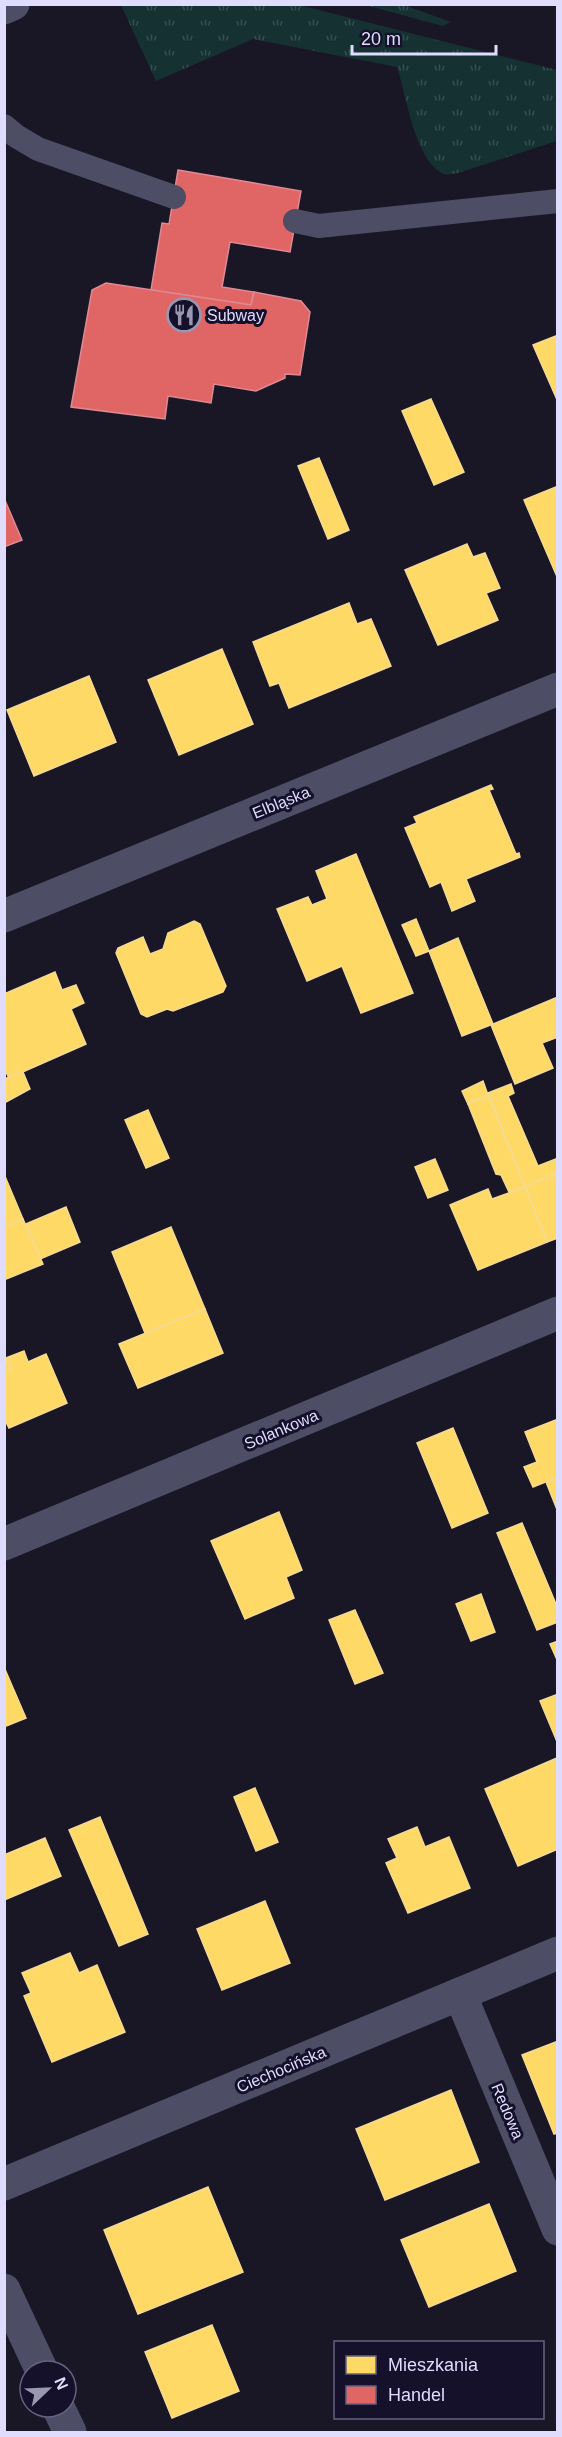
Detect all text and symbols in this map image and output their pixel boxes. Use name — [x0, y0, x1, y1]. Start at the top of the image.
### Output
scale bar — [352, 18, 496, 56]
text: 20 m — [361, 29, 401, 49]
restaurant icon: Subway — [166, 297, 202, 333]
place label: Subway — [207, 307, 264, 324]
street label: Elbląska — [250, 783, 312, 822]
street label: Solankowa — [242, 1406, 321, 1453]
street label: Ciechocińska — [234, 2043, 328, 2096]
street label: Redowa — [488, 2081, 527, 2142]
legend — [334, 2341, 544, 2419]
text: Mieszkania — [388, 2355, 479, 2375]
north arrow — [18, 2359, 78, 2419]
text: N — [51, 2375, 71, 2392]
text: Handel — [388, 2385, 445, 2405]

